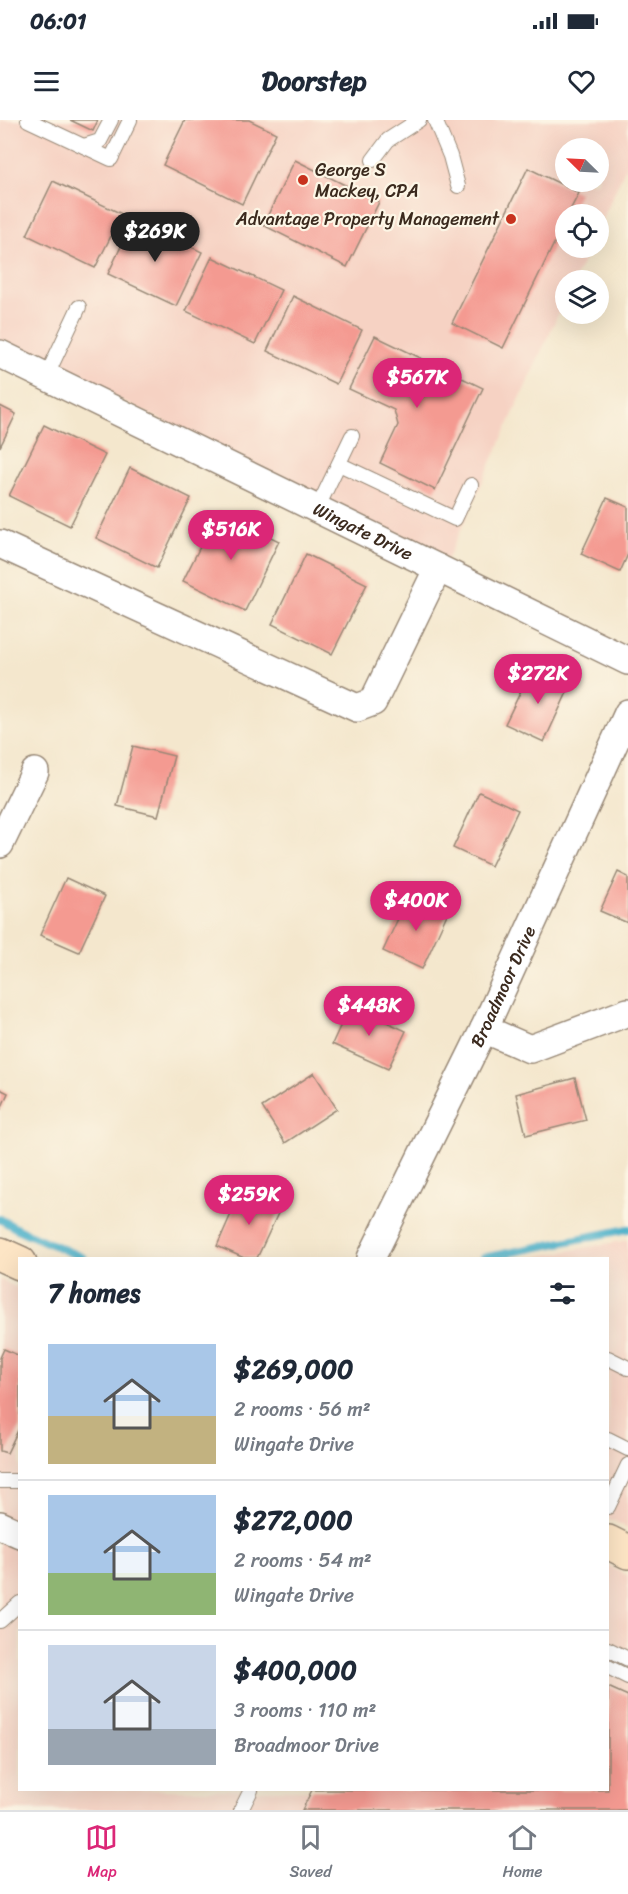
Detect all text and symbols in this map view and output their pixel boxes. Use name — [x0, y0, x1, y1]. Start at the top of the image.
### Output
text: 06:01 — [30, 2, 86, 41]
text: Doorstep — [261, 57, 367, 105]
icon: menu — [30, 65, 63, 98]
icon: heart — [565, 65, 598, 98]
north arrow — [555, 138, 609, 192]
map controls — [555, 138, 609, 324]
place label: George S Mackey, CPA — [315, 154, 419, 207]
marker: George S Mackey, CPA — [296, 173, 310, 187]
place label: Advantage Property Management — [235, 203, 500, 235]
button: locate — [555, 204, 609, 258]
pin: $269K — [113, 212, 197, 263]
marker: Advantage Property Management — [504, 212, 518, 226]
text: $269K — [125, 214, 185, 249]
button: layers — [555, 270, 609, 324]
pin: $567K — [375, 358, 459, 409]
text: $567K — [387, 360, 447, 395]
street label: Wingate Drive — [307, 493, 419, 570]
pin: $516K — [189, 510, 273, 561]
text: $516K — [202, 512, 260, 547]
pin: $272K — [496, 654, 580, 705]
text: $272K — [508, 656, 568, 691]
pin: $400K — [374, 881, 458, 932]
text: $400K — [384, 883, 448, 918]
street label: Broadmoor Drive — [461, 920, 545, 1053]
pin: $448K — [327, 986, 411, 1037]
text: $448K — [338, 988, 400, 1023]
pin: $259K — [207, 1175, 291, 1226]
text: $259K — [218, 1177, 280, 1212]
text: 7 homes — [48, 1270, 140, 1316]
icon: filters — [546, 1277, 579, 1310]
text: $269,000 — [234, 1346, 354, 1392]
icon: home — [96, 1368, 168, 1440]
text: 2 rooms · 56 m² — [234, 1392, 371, 1427]
text: Wingate Drive — [234, 1427, 354, 1462]
text: $272,000 — [234, 1497, 353, 1543]
icon: home — [96, 1519, 168, 1591]
text: 2 rooms · 54 m² — [234, 1543, 372, 1578]
text: Wingate Drive — [234, 1578, 354, 1613]
text: $400,000 — [234, 1647, 357, 1693]
icon: home — [96, 1669, 168, 1741]
text: 3 rooms · 110 m² — [234, 1693, 376, 1728]
text: Broadmoor Drive — [234, 1728, 379, 1763]
tab: Map — [85, 1821, 118, 1886]
tab: Saved — [289, 1821, 332, 1886]
tab: Home — [503, 1821, 543, 1886]

